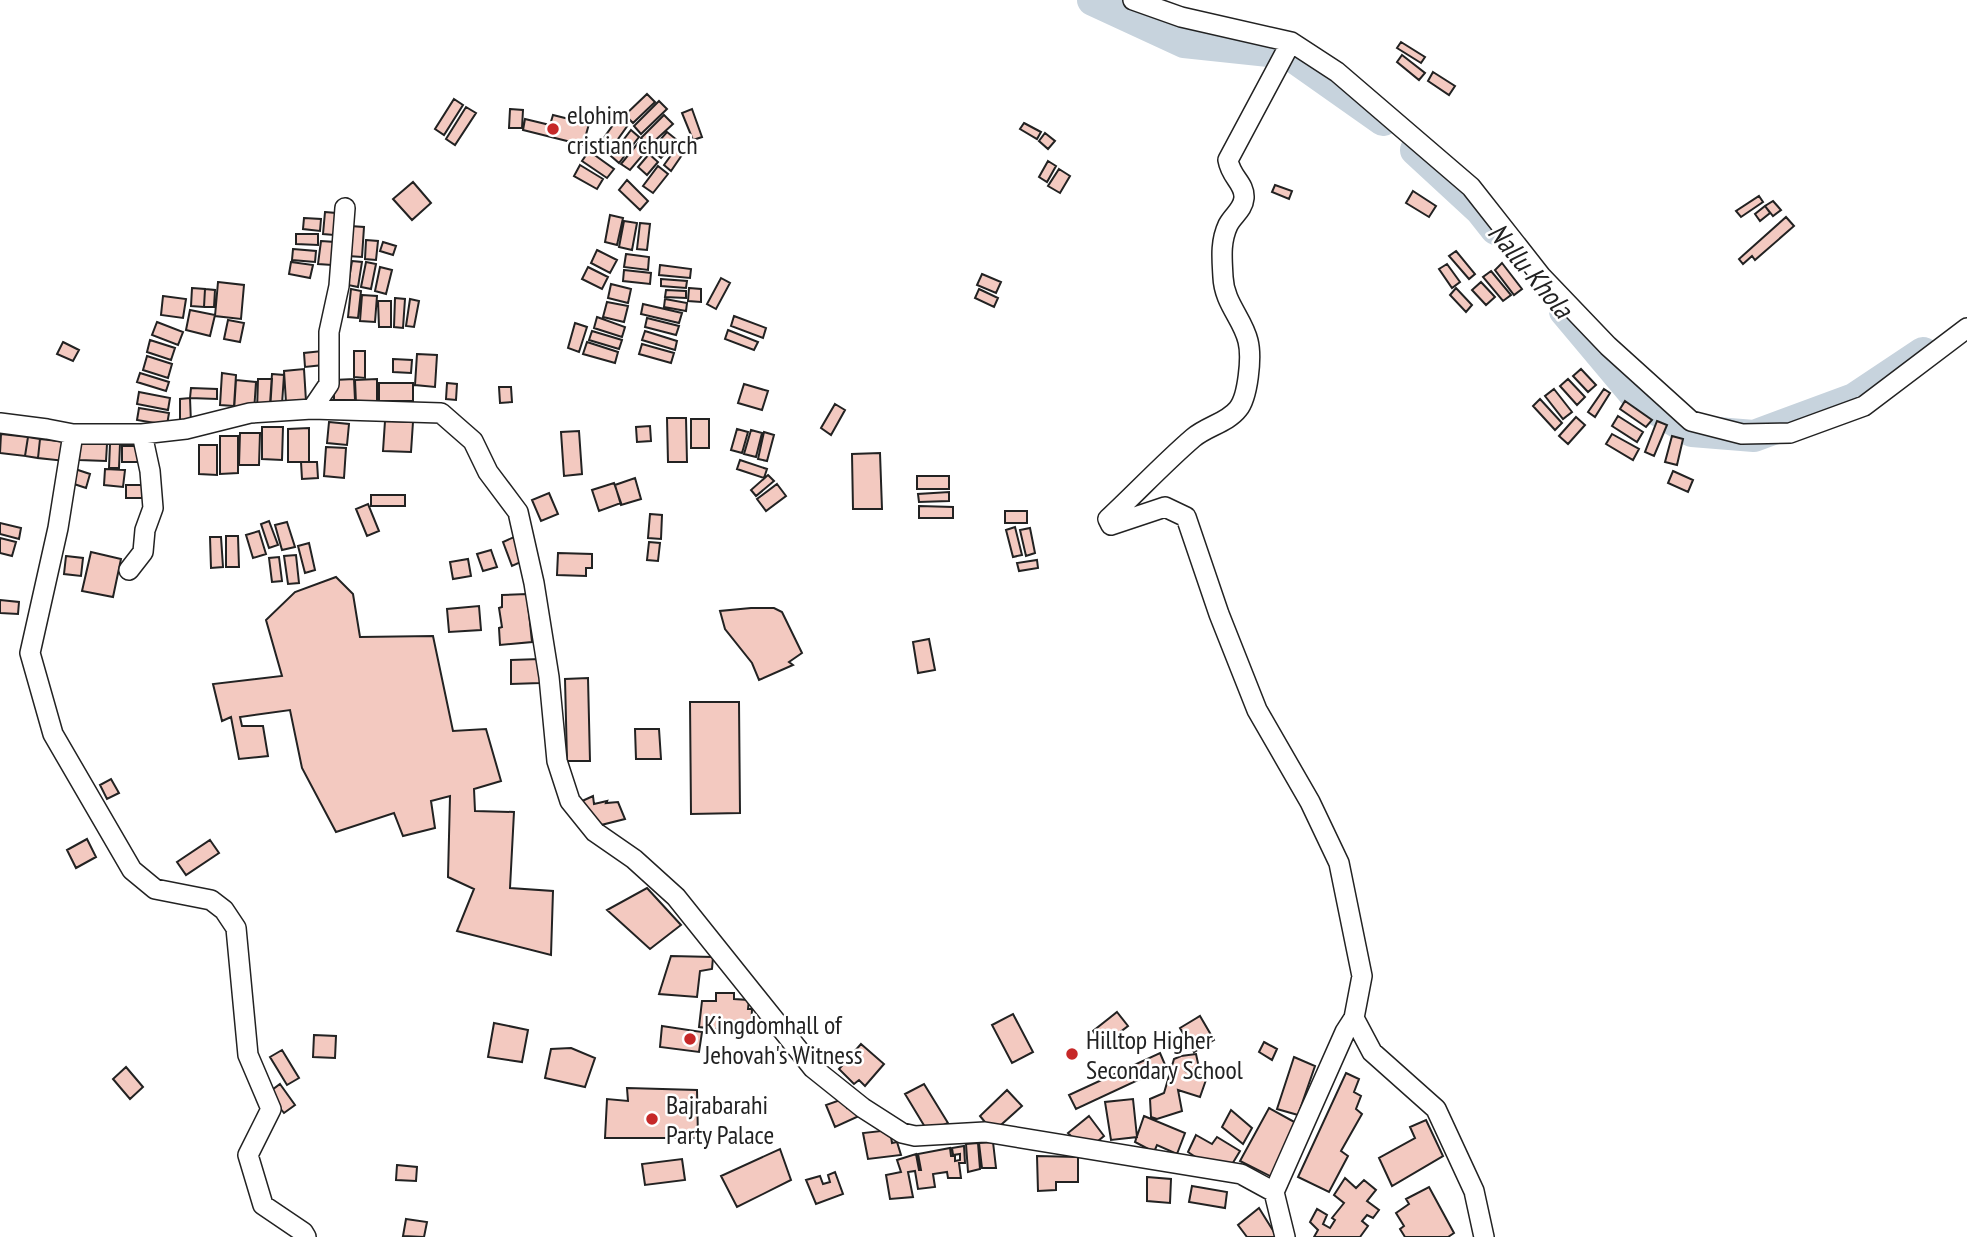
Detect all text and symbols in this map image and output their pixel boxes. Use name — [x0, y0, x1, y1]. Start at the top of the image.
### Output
place label: elohim cristian church — [567, 98, 698, 161]
marker: elohim cristian church — [545, 121, 561, 137]
water label: Nallu Khola — [1480, 215, 1583, 327]
place label: Kingdomhall of Jehovah's Witness — [703, 1008, 863, 1071]
place label: Hilltop Higher Secondary School — [1086, 1023, 1243, 1086]
marker: Kingdomhall of Jehovah's Witness — [682, 1031, 698, 1047]
marker: Hilltop Higher Secondary School — [1064, 1046, 1080, 1062]
place label: Bajrabarahi Party Palace — [666, 1088, 774, 1151]
marker: Bajrabarahi Party Palace — [644, 1111, 660, 1127]

